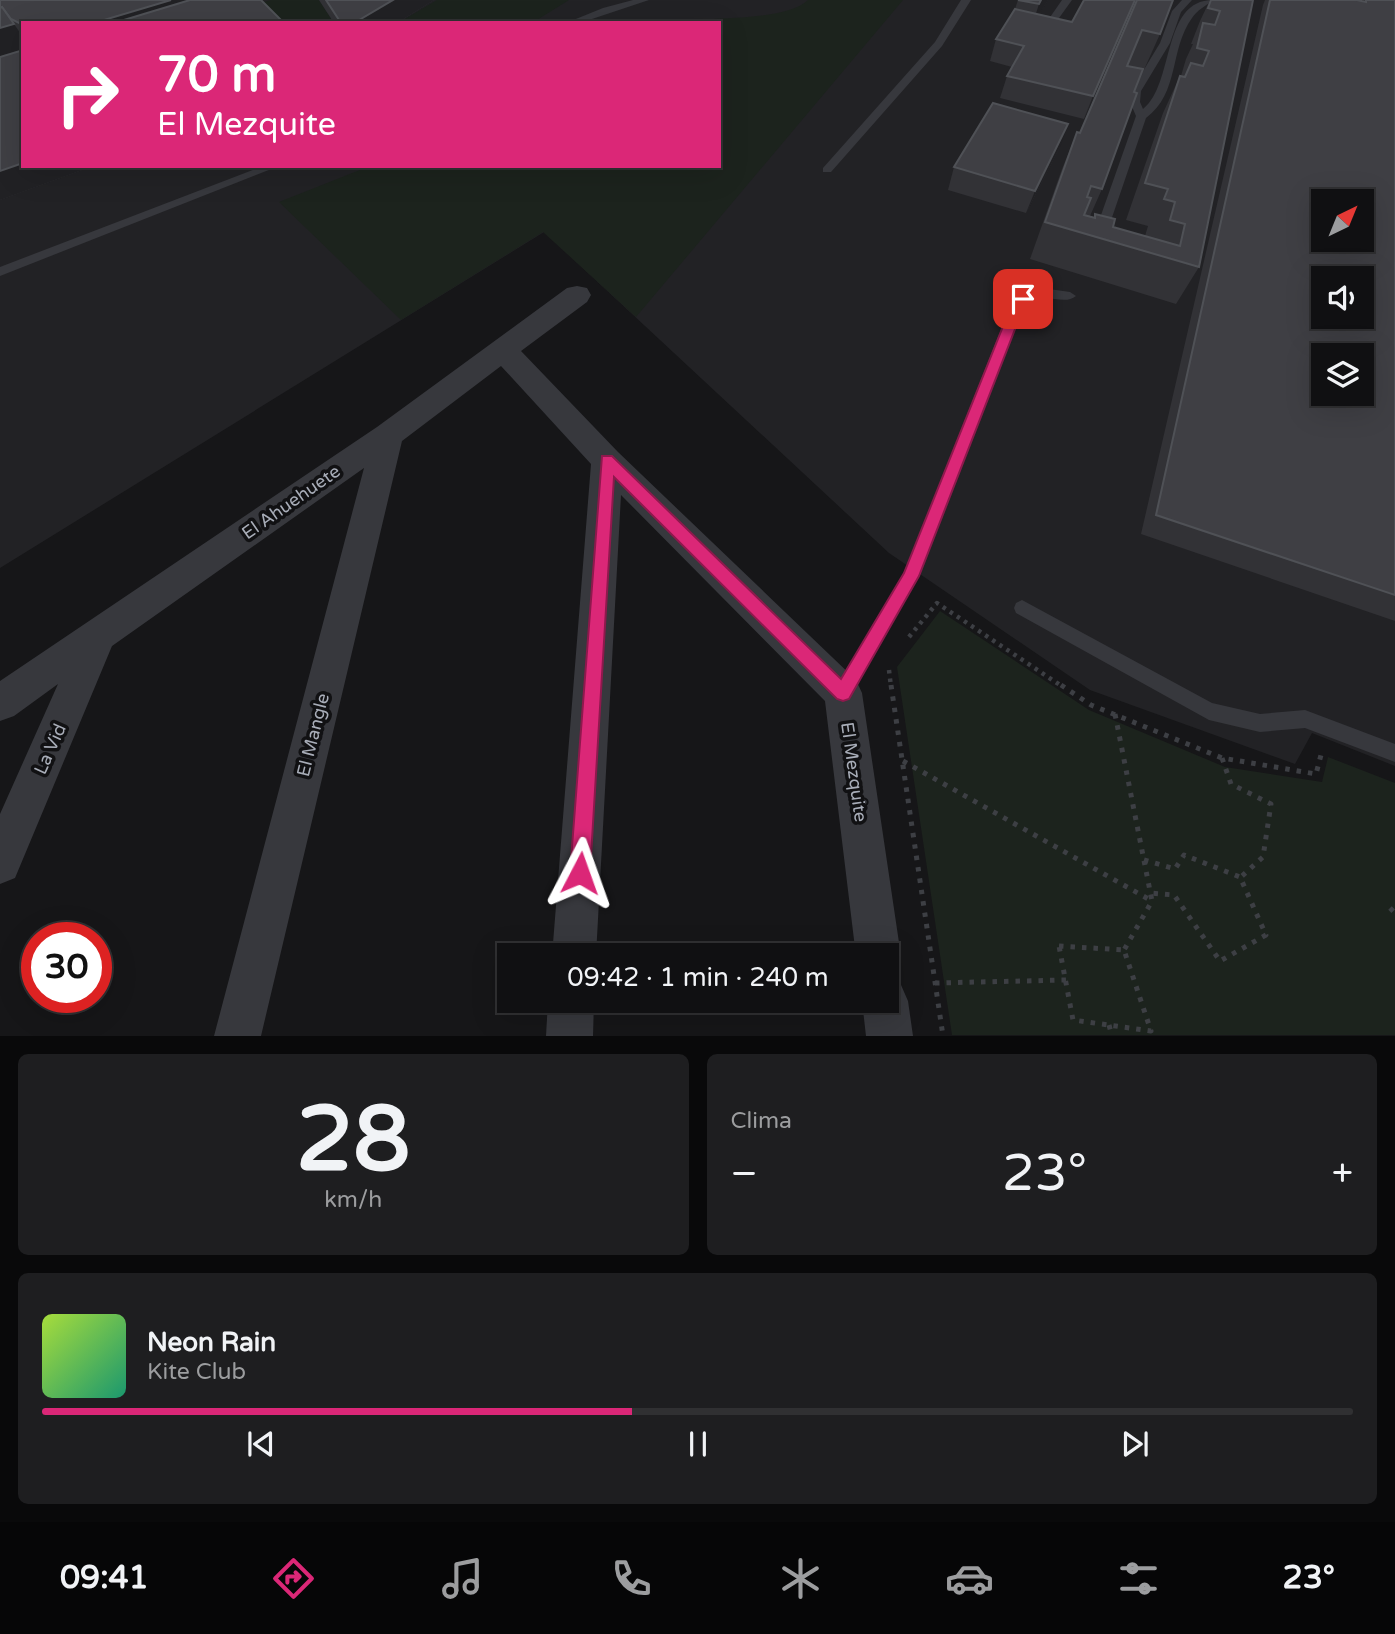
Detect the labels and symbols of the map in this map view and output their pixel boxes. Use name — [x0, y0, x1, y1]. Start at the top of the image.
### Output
north arrow — [1311, 189, 1374, 252]
pin — [993, 269, 1053, 329]
street label: El Ahuehuete — [238, 460, 344, 544]
street label: El Mangle — [292, 691, 334, 779]
street label: La Vid — [29, 720, 71, 778]
street label: El Mezquite — [836, 721, 872, 823]
position arrow — [543, 836, 617, 910]
speed limit sign: 30 — [21, 922, 112, 1013]

